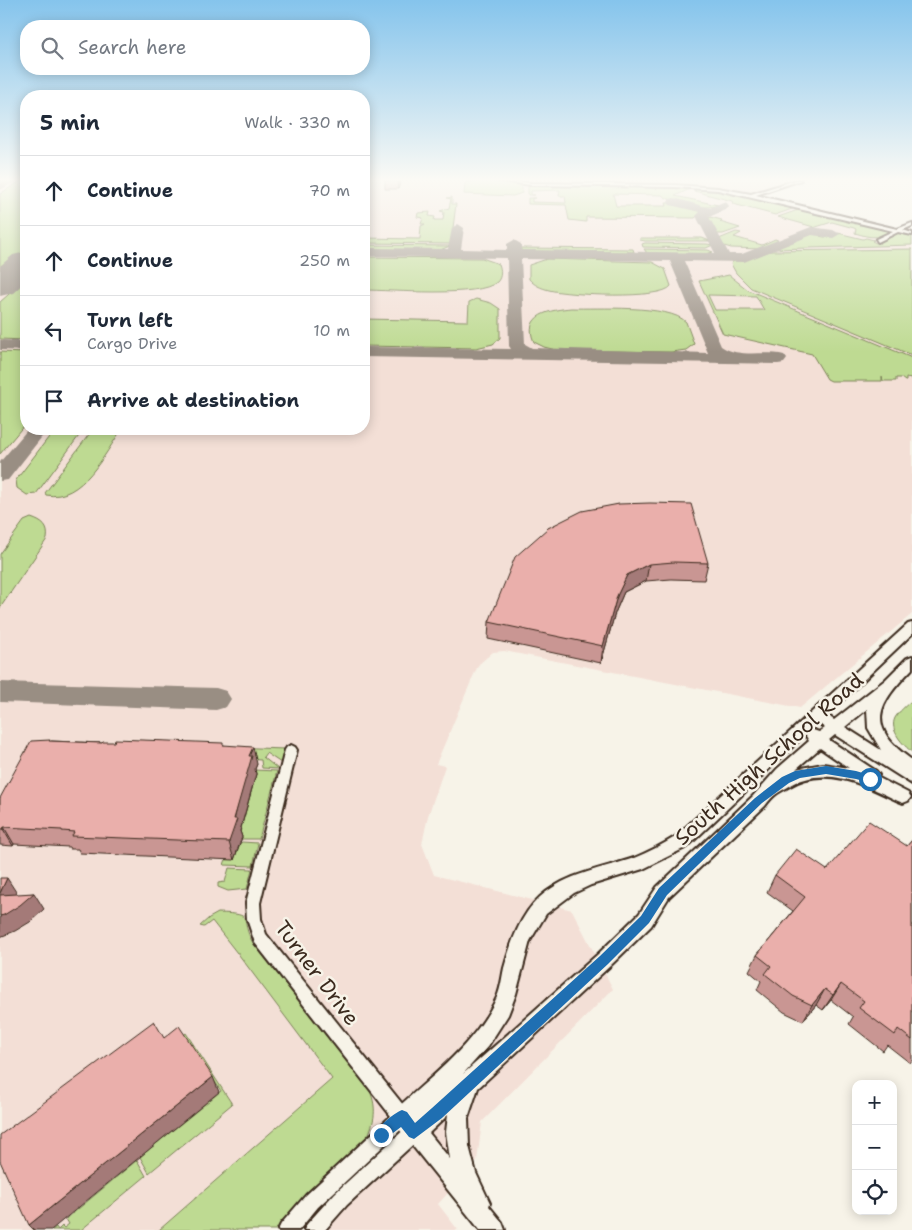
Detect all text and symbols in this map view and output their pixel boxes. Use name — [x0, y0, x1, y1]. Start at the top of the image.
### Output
search box — [20, 20, 370, 75]
icon: search — [38, 34, 66, 62]
text: Search here — [78, 35, 187, 60]
text: 5 min — [40, 109, 100, 137]
text: Walk · 330 m — [244, 112, 350, 133]
icon: ahead — [40, 177, 68, 205]
text: Continue — [87, 178, 173, 203]
text: 70 m — [309, 180, 350, 201]
icon: ahead — [40, 247, 68, 275]
text: Continue — [87, 248, 173, 273]
text: 250 m — [299, 250, 350, 271]
text: Turn left — [87, 308, 173, 333]
icon: left — [40, 317, 68, 345]
text: 10 m — [313, 320, 350, 341]
text: Cargo Drive — [87, 333, 177, 354]
icon: arrive — [40, 387, 68, 415]
text: Arrive at destination — [87, 388, 299, 413]
street label: South High School Road — [669, 667, 869, 851]
route start — [859, 768, 882, 791]
street label: Turner Drive — [268, 915, 366, 1031]
map controls — [852, 1080, 897, 1215]
button: + — [852, 1080, 897, 1125]
route end — [370, 1124, 393, 1147]
button: − — [852, 1125, 897, 1170]
button: locate — [852, 1170, 897, 1215]

